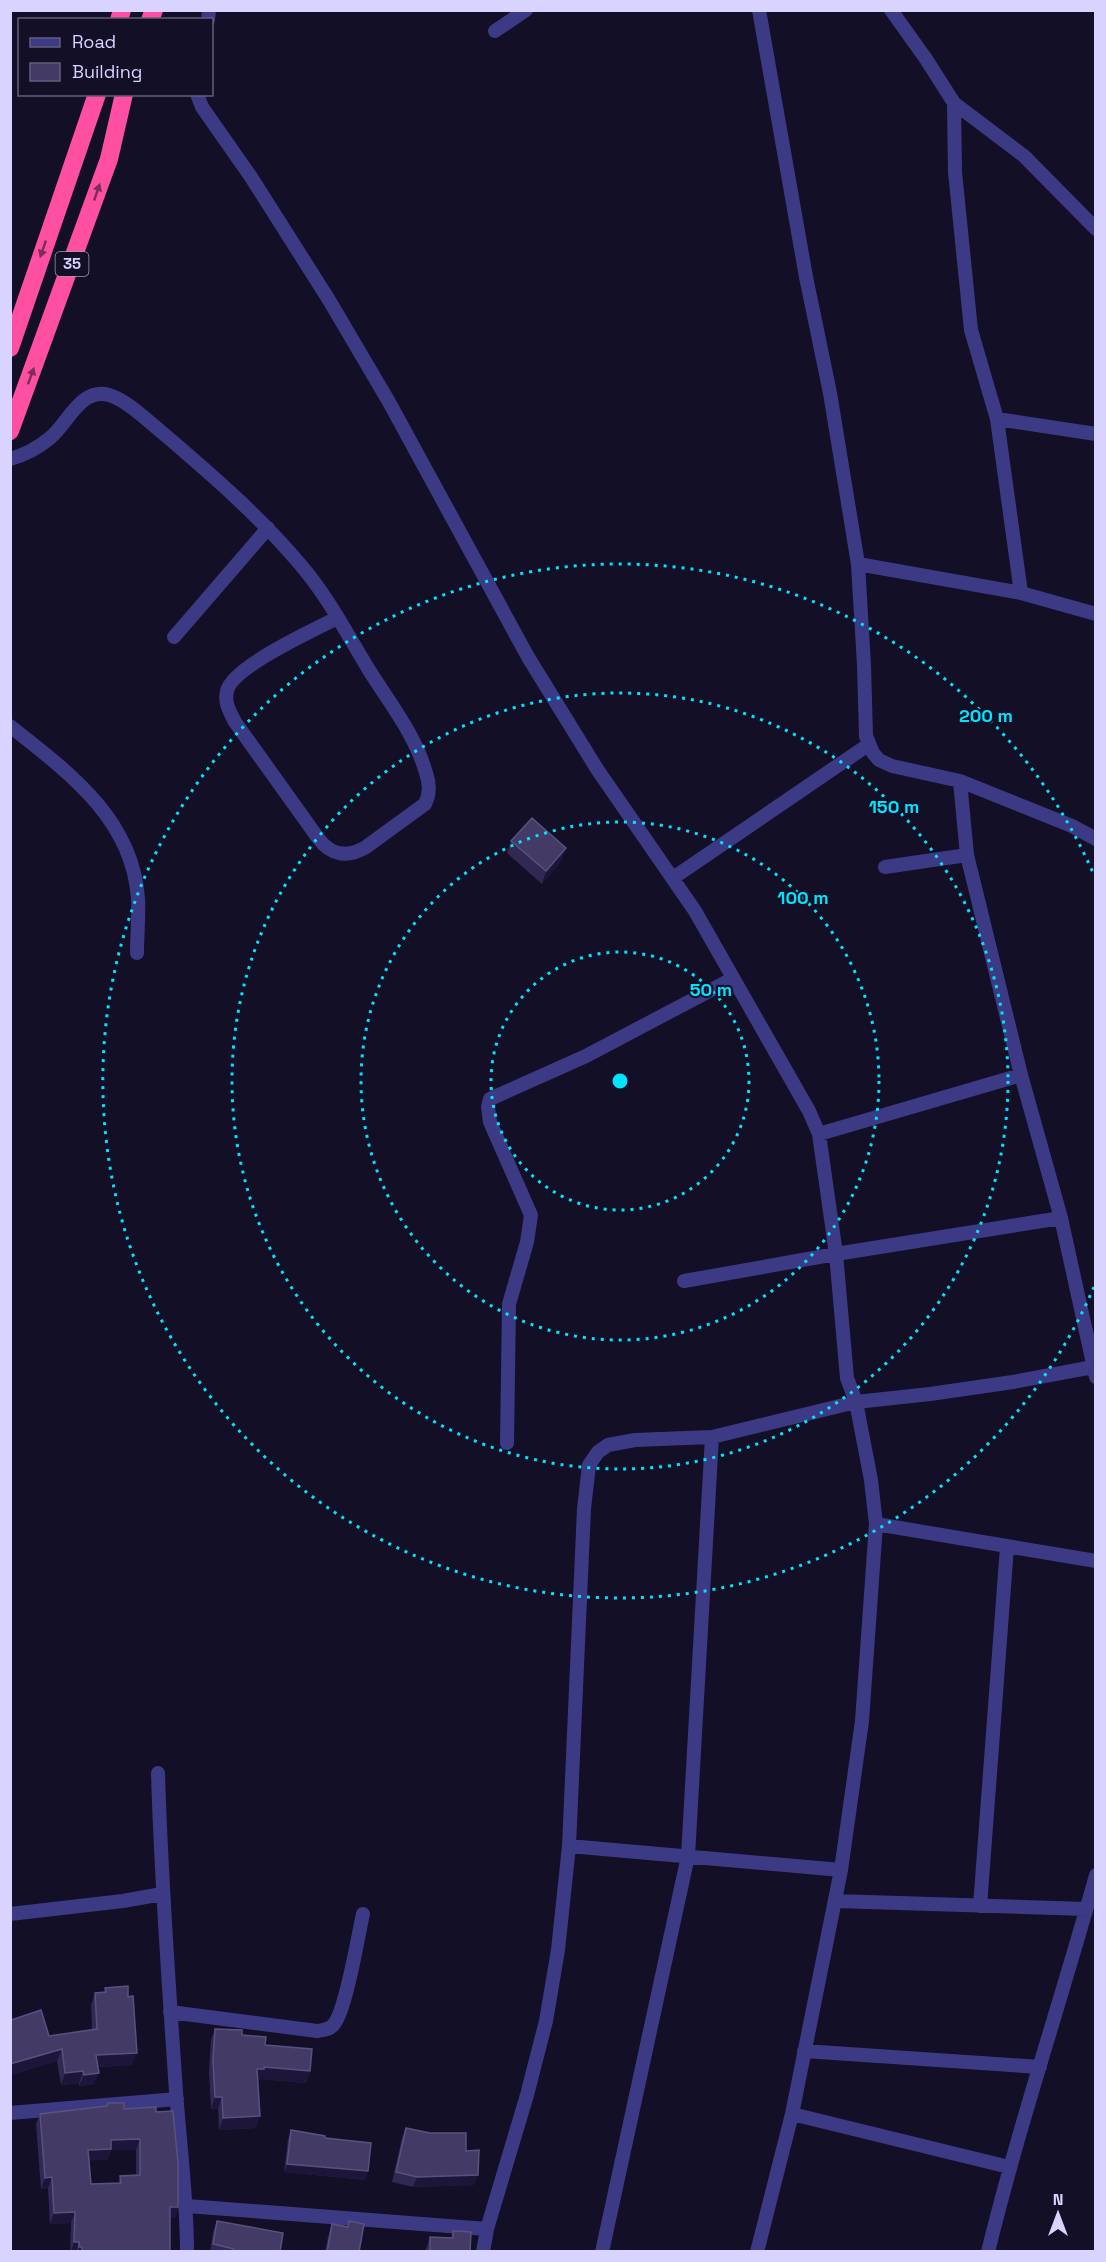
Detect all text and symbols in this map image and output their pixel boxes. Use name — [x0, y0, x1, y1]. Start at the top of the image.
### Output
legend — [18, 18, 213, 96]
text: Road — [72, 30, 116, 53]
text: Building — [72, 60, 142, 83]
one-way arrow — [92, 183, 102, 201]
one-way arrow — [38, 240, 48, 258]
road number: 35 — [56, 252, 88, 276]
one-way arrow — [26, 367, 36, 385]
text: 200 m — [959, 704, 1013, 727]
text: 150 m — [869, 795, 919, 818]
text: 100 m — [777, 886, 829, 909]
text: 50 m — [690, 978, 732, 1001]
centre of rings — [610, 1071, 630, 1091]
north arrow — [1028, 2184, 1088, 2244]
text: N — [1053, 2189, 1063, 2210]

